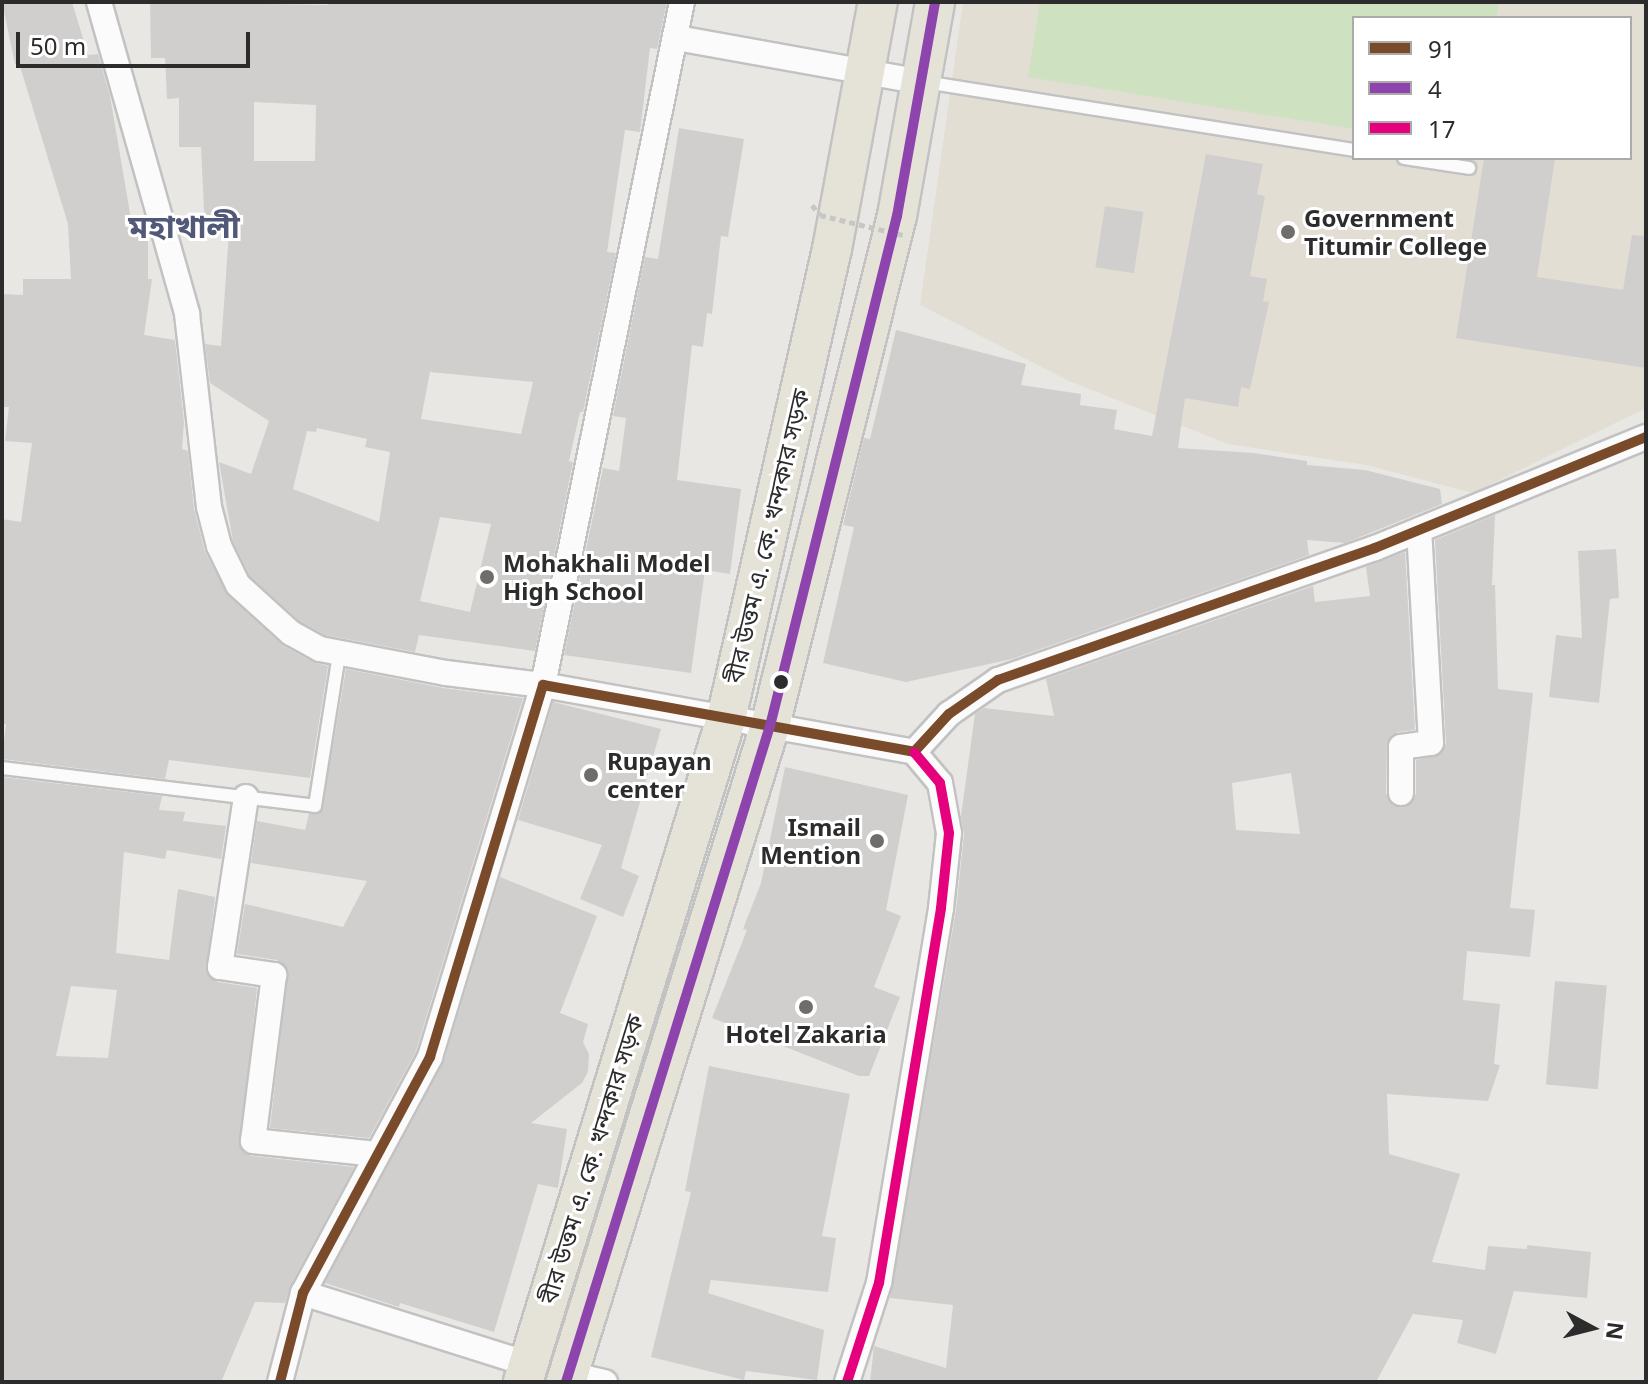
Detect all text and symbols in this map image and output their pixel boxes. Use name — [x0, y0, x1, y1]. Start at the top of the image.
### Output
scale bar — [20, 16, 254, 66]
legend — [1352, 16, 1632, 160]
text: 50 m — [30, 29, 86, 62]
text: 91 — [1428, 32, 1455, 65]
text: 4 — [1428, 72, 1442, 105]
text: 17 — [1428, 112, 1455, 145]
place label: Government Titumir College — [1304, 204, 1487, 260]
district label: মহাখালী — [128, 207, 240, 245]
marker: Government Titumir College — [1279, 223, 1297, 241]
street label: বীর উত্তম এ. কে. খন্দকার সড়ক — [719, 386, 815, 686]
place label: Mohakhali Model High School — [503, 549, 710, 605]
marker: Mohakhali Model High School — [478, 568, 496, 586]
unlabelled marker — [773, 674, 789, 690]
place label: Rupayan center — [607, 747, 712, 803]
marker: Rupayan center — [582, 766, 600, 784]
place label: Ismail Mention — [760, 813, 861, 869]
marker: Ismail Mention — [868, 832, 886, 850]
marker: Hotel Zakaria — [797, 998, 815, 1016]
street label: বীর উত্তম এ. কে. খন্দকার সড়ক — [533, 1011, 649, 1307]
place label: Hotel Zakaria — [725, 1020, 887, 1048]
north arrow — [1552, 1288, 1632, 1368]
text: N — [1600, 1320, 1632, 1342]

